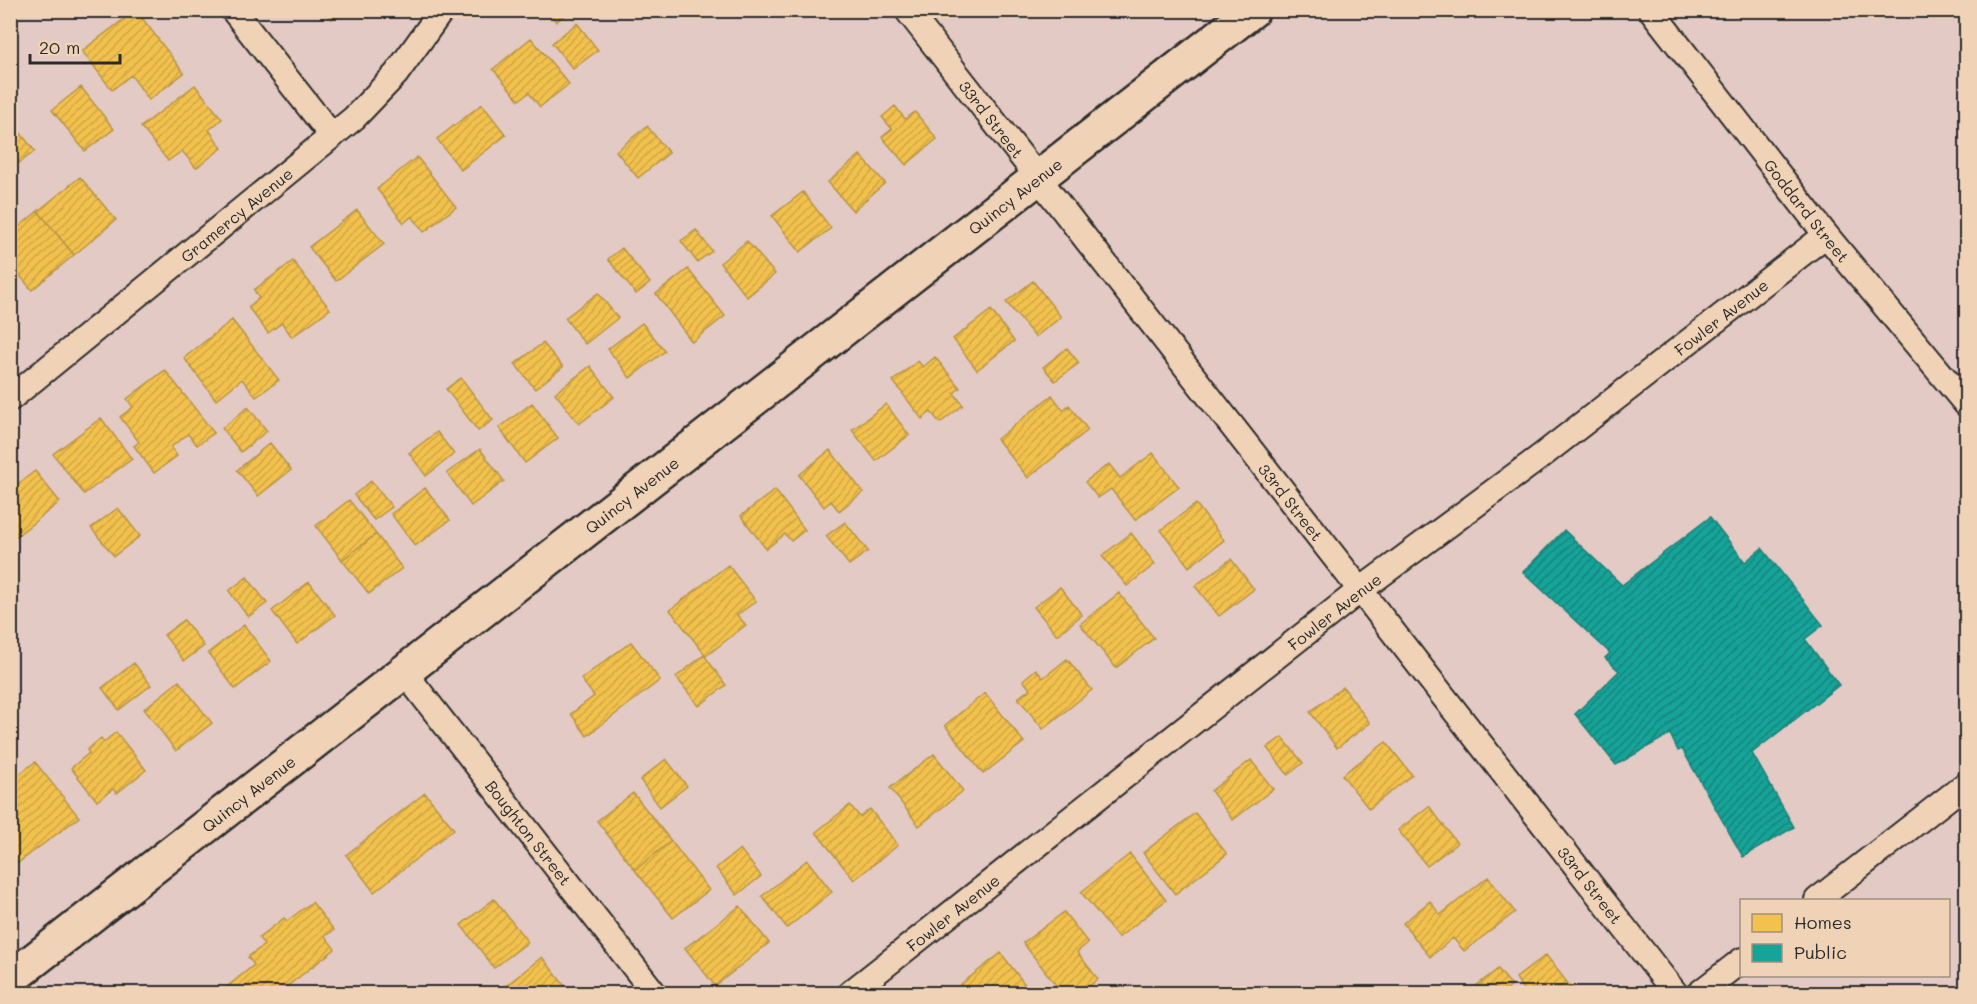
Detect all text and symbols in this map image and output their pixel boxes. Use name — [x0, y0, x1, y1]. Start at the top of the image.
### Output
scale bar — [30, 27, 120, 65]
text: 20 m — [39, 35, 80, 59]
street label: 33rd Street — [955, 76, 1029, 162]
street label: Quincy Avenue — [964, 153, 1066, 239]
street label: Goddard Street — [1760, 154, 1854, 266]
street label: Gramercy Avenue — [176, 162, 297, 266]
street label: Fowler Avenue — [1670, 274, 1772, 360]
street label: Quincy Avenue — [580, 451, 683, 538]
street label: 33rd Street — [1254, 459, 1328, 545]
street label: Fowler Avenue — [1283, 568, 1385, 654]
street label: Quincy Avenue — [197, 750, 299, 836]
street label: Boughton Street — [482, 775, 577, 889]
street label: 33rd Street — [1554, 841, 1627, 928]
street label: Fowler Avenue — [902, 869, 1004, 956]
legend — [1740, 899, 1950, 977]
text: Homes — [1794, 910, 1852, 934]
text: Public — [1794, 940, 1847, 964]

